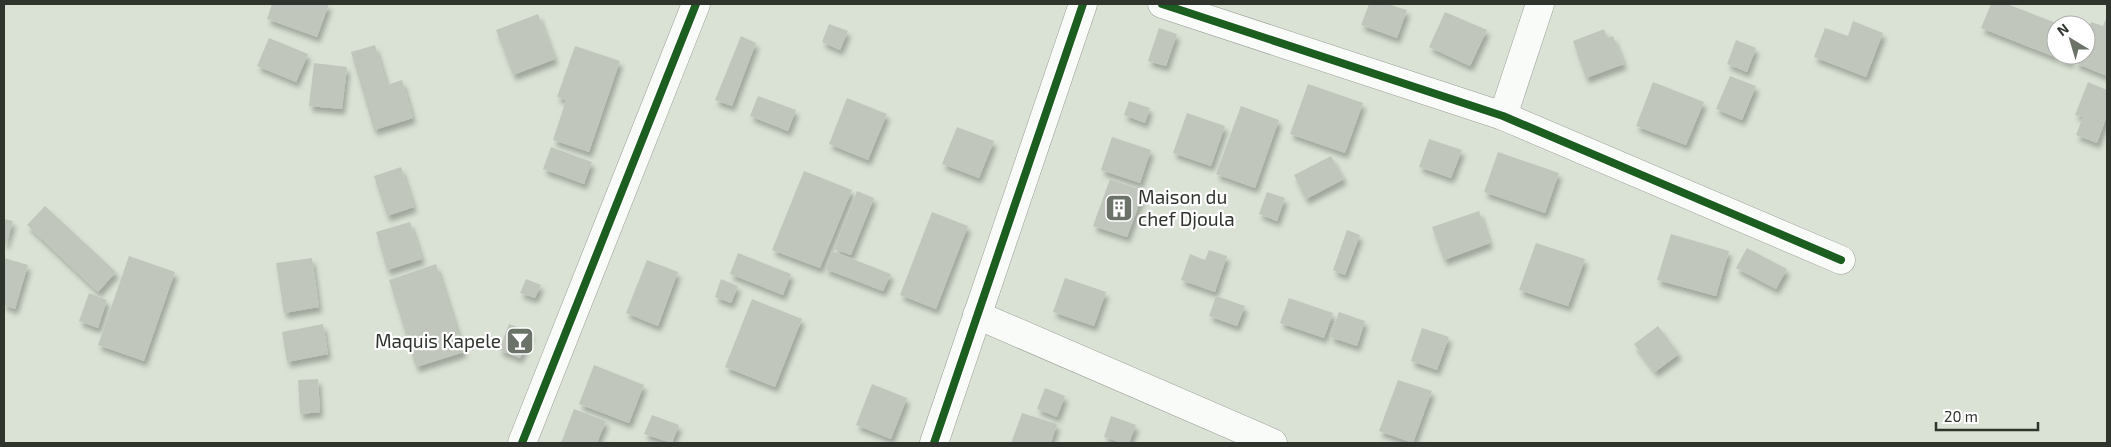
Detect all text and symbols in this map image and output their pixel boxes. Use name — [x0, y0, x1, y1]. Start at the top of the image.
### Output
north arrow — [2046, 15, 2096, 65]
text: N — [2053, 20, 2072, 39]
place label: Maison du chef Djoula — [1138, 185, 1235, 230]
building icon: Maison du chef Djoula — [1104, 193, 1134, 223]
bar icon: Maquis Kapele — [505, 326, 535, 356]
place label: Maquis Kapele — [375, 329, 501, 352]
scale bar — [1936, 400, 2038, 432]
text: 20 m — [1944, 407, 1978, 425]

